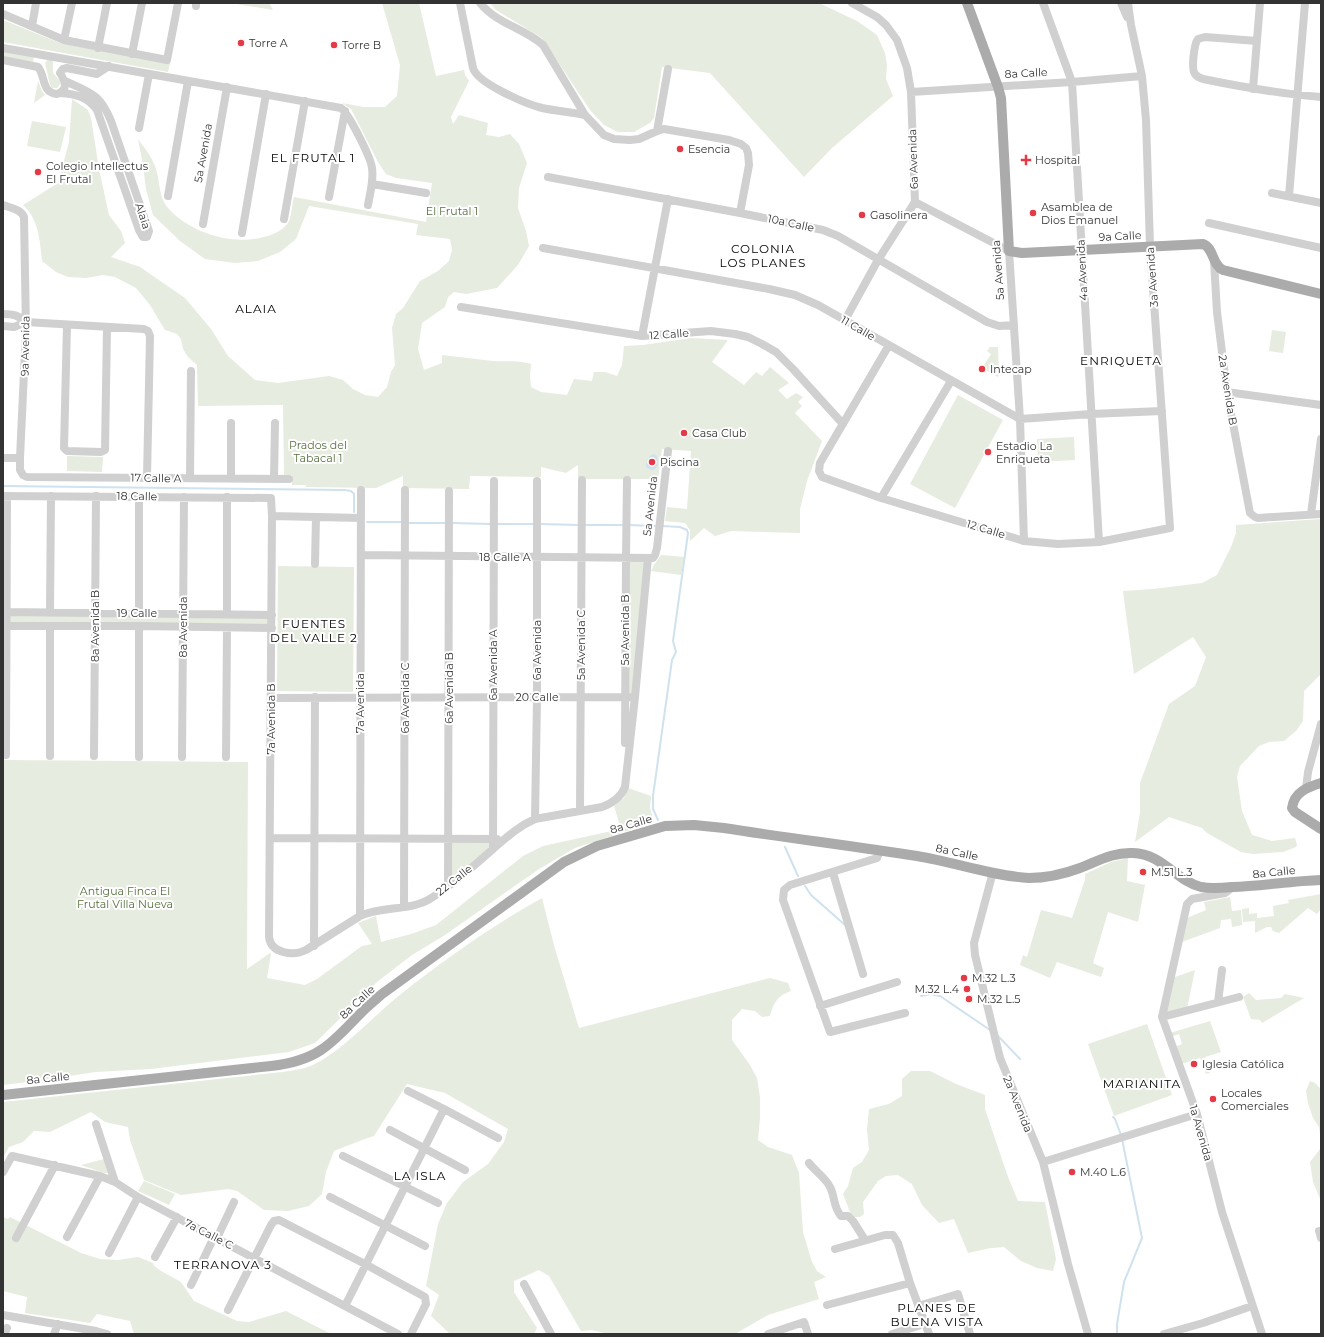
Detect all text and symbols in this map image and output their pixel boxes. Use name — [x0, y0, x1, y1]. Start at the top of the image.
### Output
place label: Torre A — [249, 36, 288, 50]
marker: Torre A — [236, 38, 246, 48]
place label: Torre B — [342, 38, 381, 52]
marker: Torre B — [329, 40, 339, 50]
street label: 8a Calle — [1004, 65, 1048, 81]
street label: 5a Avenida — [191, 122, 215, 184]
street label: 6a Avenida — [905, 129, 921, 189]
place label: Esencia — [688, 142, 730, 156]
marker: Esencia — [675, 144, 685, 154]
district label: EL FRUTAL 1 — [271, 150, 355, 165]
place label: Hospital — [1035, 153, 1080, 167]
marker: Hospital — [1020, 154, 1032, 166]
place label: Colegio Intellectus El Frutal — [46, 159, 149, 186]
marker: Colegio Intellectus El Frutal — [33, 167, 43, 177]
place label: Asamblea de Dios Emanuel — [1041, 200, 1118, 227]
street label: Alaia — [132, 201, 154, 231]
park label: El Frutal 1 — [426, 204, 478, 218]
place label: Gasolinera — [870, 208, 928, 222]
marker: Asamblea de Dios Emanuel — [1028, 208, 1038, 218]
marker: Gasolinera — [857, 210, 867, 220]
street label: 10a Calle — [766, 211, 816, 235]
street label: 9a Calle — [1098, 228, 1142, 244]
street label: 4a Avenida — [1073, 239, 1091, 301]
street label: 5a Avenida — [989, 240, 1007, 300]
district label: COLONIA LOS PLANES — [720, 241, 806, 270]
street label: 3a Avenida — [1143, 247, 1161, 307]
district label: ALAIA — [235, 301, 277, 316]
street label: 11 Calle — [838, 313, 878, 344]
street label: 9a Avenida — [17, 316, 33, 376]
street label: 12 Calle — [649, 326, 690, 342]
district label: ENRIQUETA — [1080, 353, 1162, 368]
street label: 2a Avenida B — [1216, 354, 1240, 426]
place label: Intecap — [990, 362, 1032, 376]
marker: Intecap — [977, 364, 987, 374]
place label: Casa Club — [692, 426, 747, 440]
marker: Casa Club — [679, 428, 689, 438]
park label: Prados del Tabacal 1 — [289, 438, 347, 465]
place label: Estadio La Enriqueta — [996, 439, 1053, 466]
marker: Estadio La Enriqueta — [983, 447, 993, 457]
place label: Piscina — [660, 455, 699, 469]
marker: Piscina — [647, 457, 657, 467]
street label: 17 Calle A — [130, 471, 182, 485]
street label: 5a Avenida — [640, 475, 660, 537]
street label: 18 Calle — [117, 489, 158, 503]
street label: 12 Calle — [965, 516, 1007, 542]
street label: 18 Calle A — [479, 550, 531, 564]
street label: 8a Avenida B — [88, 590, 102, 662]
street label: 5a Avenida B — [618, 594, 632, 666]
street label: 8a Avenida — [176, 597, 190, 657]
street label: 19 Calle — [117, 606, 158, 620]
street label: 5a Avenida C — [574, 609, 588, 680]
district label: FUENTES DEL VALLE 2 — [270, 616, 358, 645]
street label: 6a Avenida — [530, 620, 544, 680]
street label: 6a Avenida A — [486, 629, 500, 701]
street label: 6a Avenida B — [442, 652, 456, 724]
street label: 6a Avenida C — [398, 662, 412, 734]
street label: 7a Avenida — [353, 673, 367, 733]
street label: 7a Avenida B — [264, 684, 278, 754]
street label: 20 Calle — [515, 690, 559, 704]
street label: 8a Calle — [608, 811, 654, 837]
street label: 8a Calle — [934, 841, 980, 863]
street label: 22 Calle — [433, 861, 475, 898]
street label: 8a Calle — [1252, 863, 1297, 881]
place label: M.51 L.3 — [1151, 865, 1192, 879]
marker: M.51 L.3 — [1138, 867, 1148, 877]
park label: Antigua Finca El Frutal Villa Nueva — [77, 884, 173, 911]
place label: M.32 L.3 — [972, 971, 1016, 985]
marker: M.32 L.3 — [959, 973, 969, 983]
street label: 8a Calle — [336, 982, 378, 1022]
place label: M.32 L.4 — [915, 982, 960, 996]
marker: M.32 L.4 — [962, 984, 972, 994]
place label: M.32 L.5 — [977, 992, 1021, 1006]
marker: M.32 L.5 — [964, 994, 974, 1004]
place label: Iglesia Católica — [1202, 1057, 1284, 1071]
marker: Iglesia Católica — [1189, 1059, 1199, 1069]
street label: 8a Calle — [26, 1069, 71, 1087]
street label: 2a Avenida — [1000, 1074, 1036, 1134]
district label: MARIANITA — [1103, 1076, 1181, 1091]
place label: Locales Comerciales — [1221, 1086, 1289, 1113]
marker: Locales Comerciales — [1208, 1094, 1218, 1104]
street label: 1a Avenida — [1186, 1103, 1216, 1163]
place label: M.40 L.6 — [1080, 1165, 1126, 1179]
marker: M.40 L.6 — [1067, 1167, 1077, 1177]
district label: LA ISLA — [394, 1168, 446, 1183]
street label: 7a Calle C — [182, 1216, 236, 1252]
district label: TERRANOVA 3 — [174, 1257, 272, 1272]
district label: PLANES DE BUENA VISTA — [890, 1300, 984, 1329]

